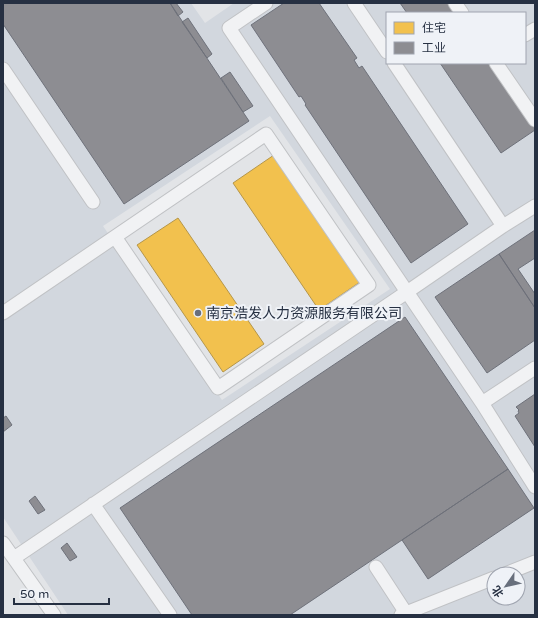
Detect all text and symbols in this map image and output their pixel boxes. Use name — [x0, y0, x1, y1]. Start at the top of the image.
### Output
legend — [386, 12, 526, 64]
text: 住宅 — [422, 21, 446, 35]
text: 工业 — [422, 41, 446, 55]
place label: 南京浩发人力资源服务有限公司 — [206, 305, 402, 322]
marker: 南京浩发人力资源服务有限公司 — [193, 308, 203, 318]
north arrow — [486, 566, 526, 606]
scale bar — [14, 580, 109, 606]
text: 北 — [490, 583, 507, 600]
text: 50 m — [20, 587, 49, 601]

